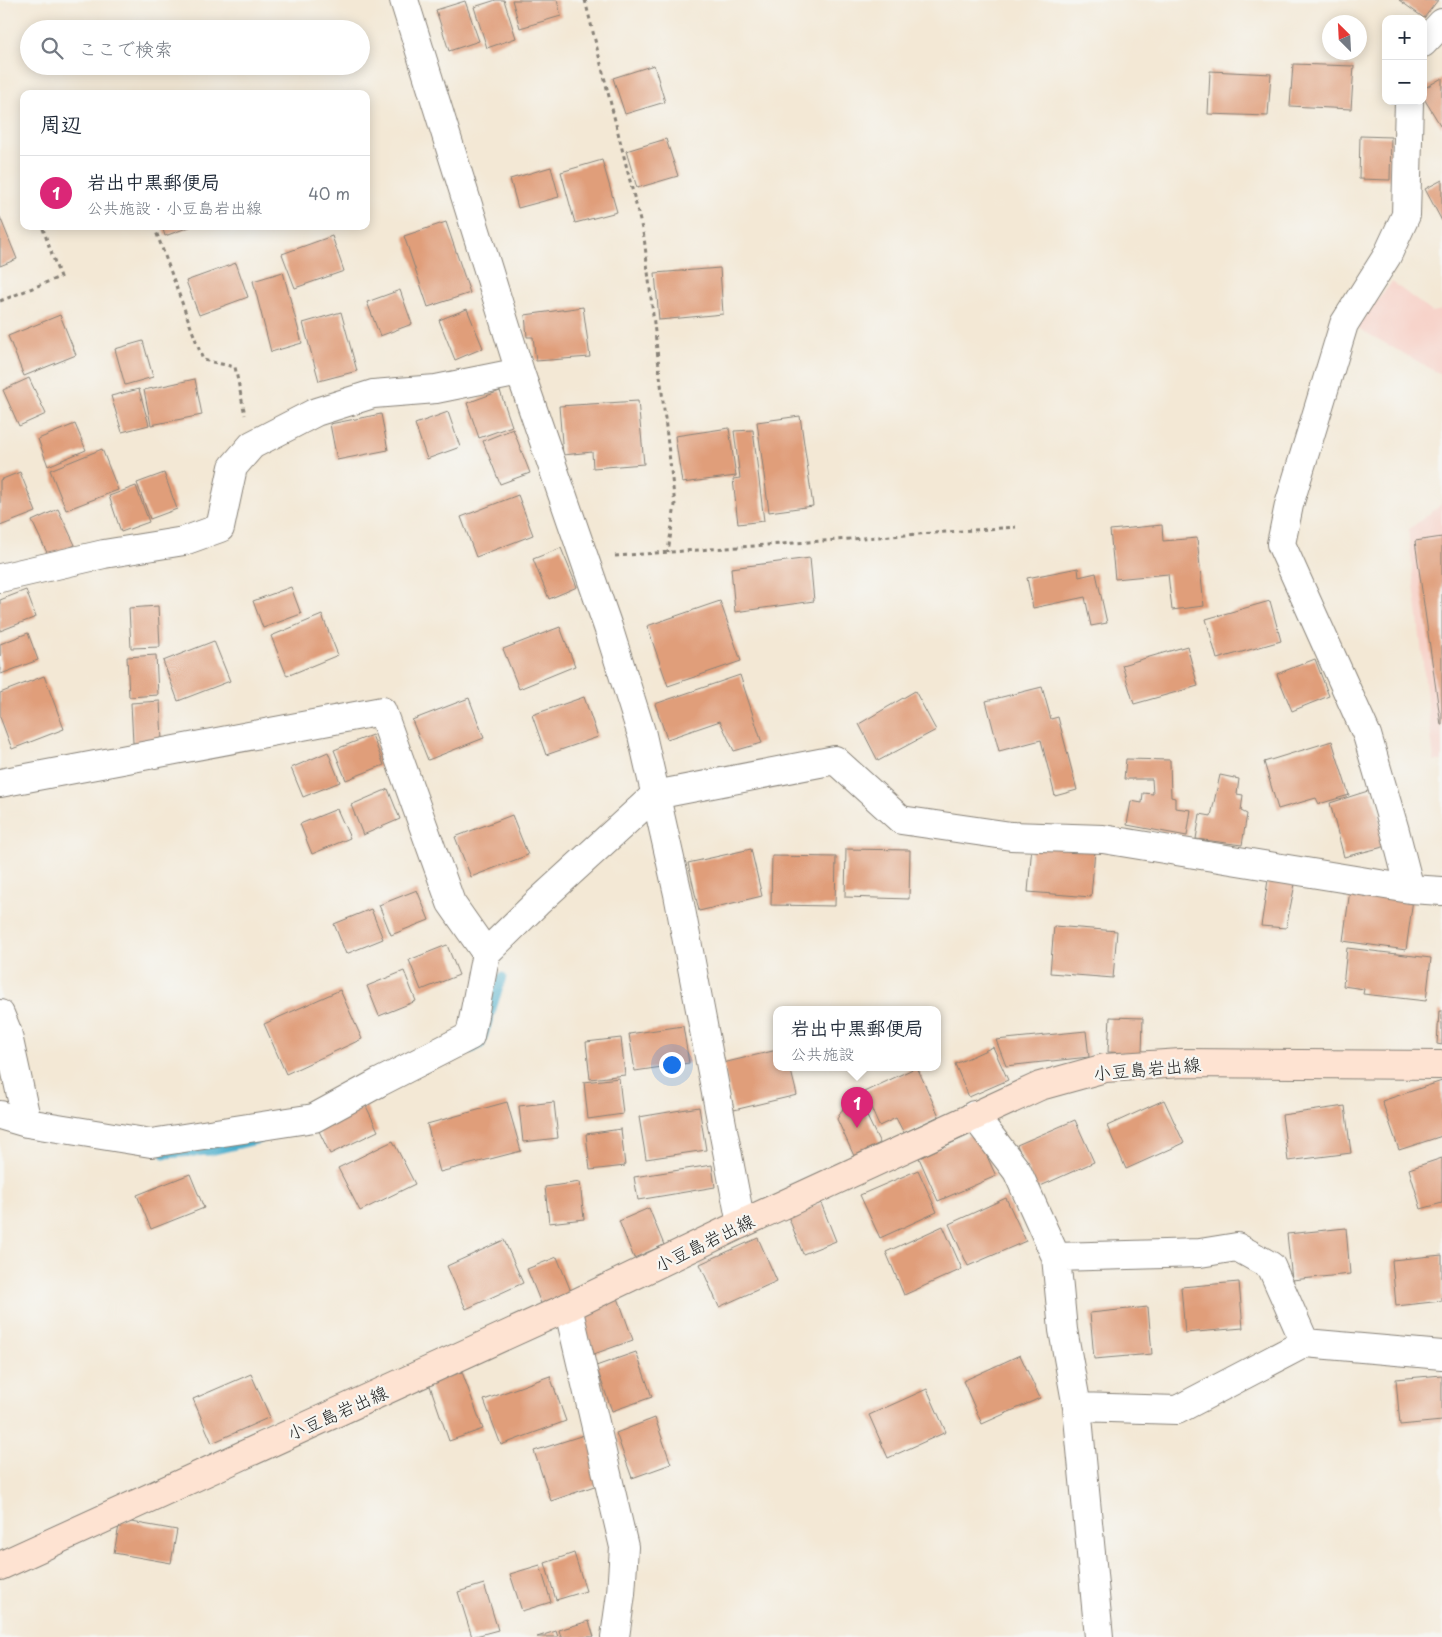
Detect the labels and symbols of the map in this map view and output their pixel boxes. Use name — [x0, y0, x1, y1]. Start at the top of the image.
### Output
north arrow — [1322, 15, 1367, 60]
street label: 小豆島岩出線 — [1092, 1050, 1202, 1086]
your location — [659, 1052, 685, 1078]
pin: 1 — [841, 1087, 873, 1128]
street label: 小豆島岩出線 — [650, 1206, 758, 1278]
street label: 小豆島岩出線 — [282, 1378, 392, 1446]

